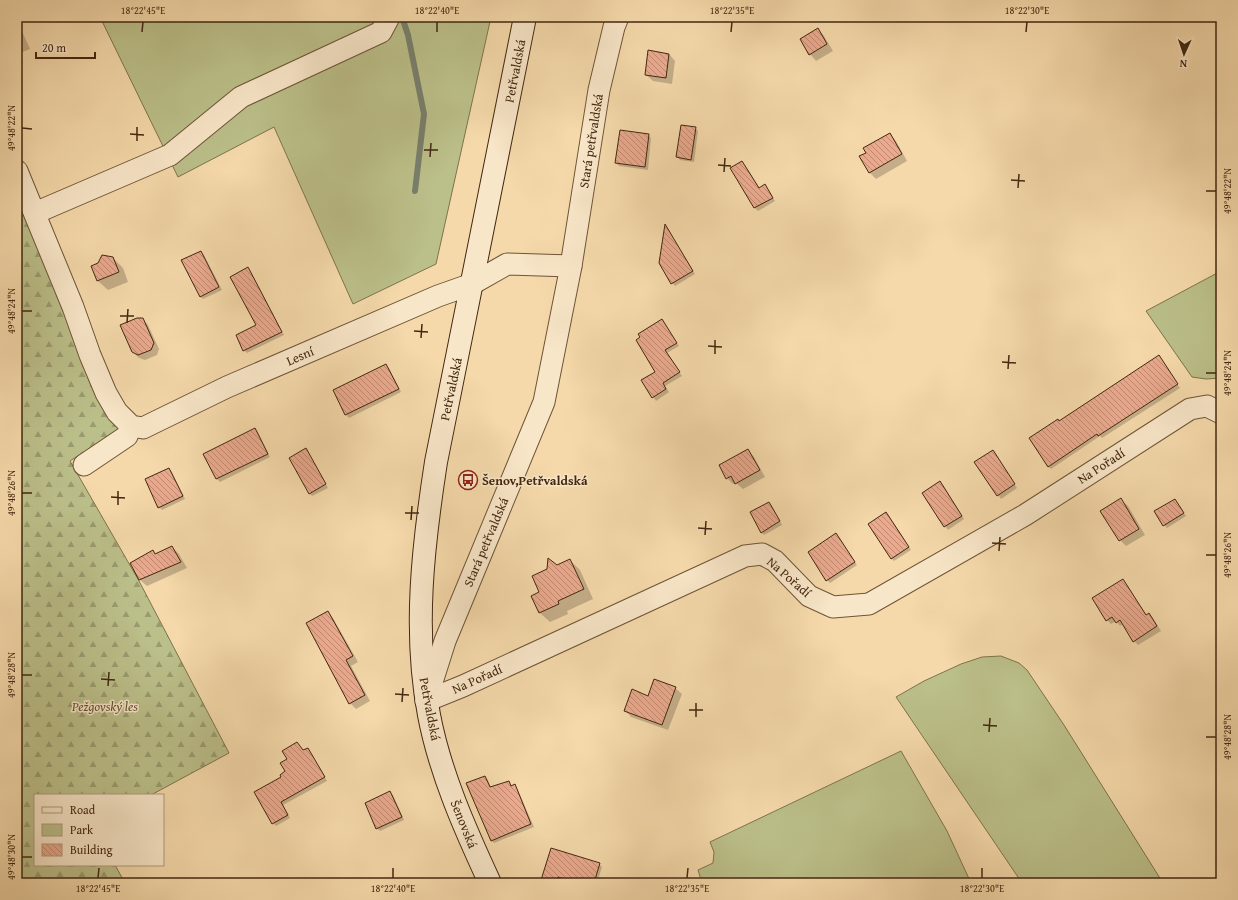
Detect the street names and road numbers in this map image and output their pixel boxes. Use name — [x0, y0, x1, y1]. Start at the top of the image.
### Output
street label: Petřvaldská — [500, 37, 531, 104]
street label: Stará petřvaldská — [574, 92, 608, 190]
street label: Lesní — [283, 342, 317, 370]
street label: Petřvaldská — [435, 355, 467, 422]
street label: Na Pořadí — [1074, 443, 1129, 488]
street label: Stará petřvaldská — [459, 494, 514, 590]
street label: Na Pořadí — [763, 552, 816, 602]
street label: Na Pořadí — [449, 659, 505, 699]
street label: Petřvaldská — [415, 676, 446, 743]
street label: Šenovská — [446, 797, 483, 852]

